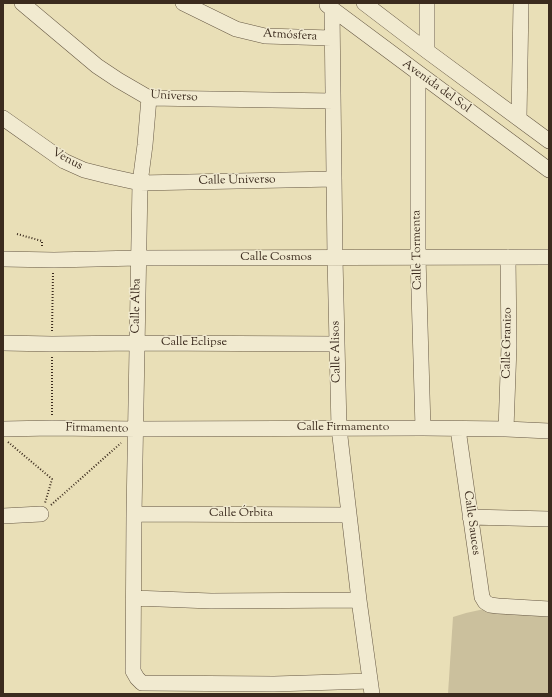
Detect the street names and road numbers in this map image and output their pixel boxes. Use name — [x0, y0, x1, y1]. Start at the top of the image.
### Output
street label: Atmósfera — [262, 27, 318, 45]
street label: Avenida del Sol — [399, 57, 473, 117]
street label: Universo — [150, 89, 198, 105]
street label: Venus — [49, 146, 85, 174]
street label: Calle Universo — [198, 173, 276, 189]
street label: Calle Tormenta — [410, 210, 426, 290]
street label: Calle Cosmos — [240, 251, 312, 265]
street label: Calle Alba — [129, 278, 145, 334]
street label: Calle Granizo — [500, 307, 516, 379]
street label: Calle Alisos — [329, 321, 345, 383]
street label: Calle Eclipse — [161, 336, 227, 350]
street label: Firmamento — [65, 421, 129, 437]
street label: Calle Firmamento — [297, 421, 389, 435]
street label: Calle Sauces — [459, 490, 483, 556]
street label: Calle Órbita — [209, 507, 273, 521]

